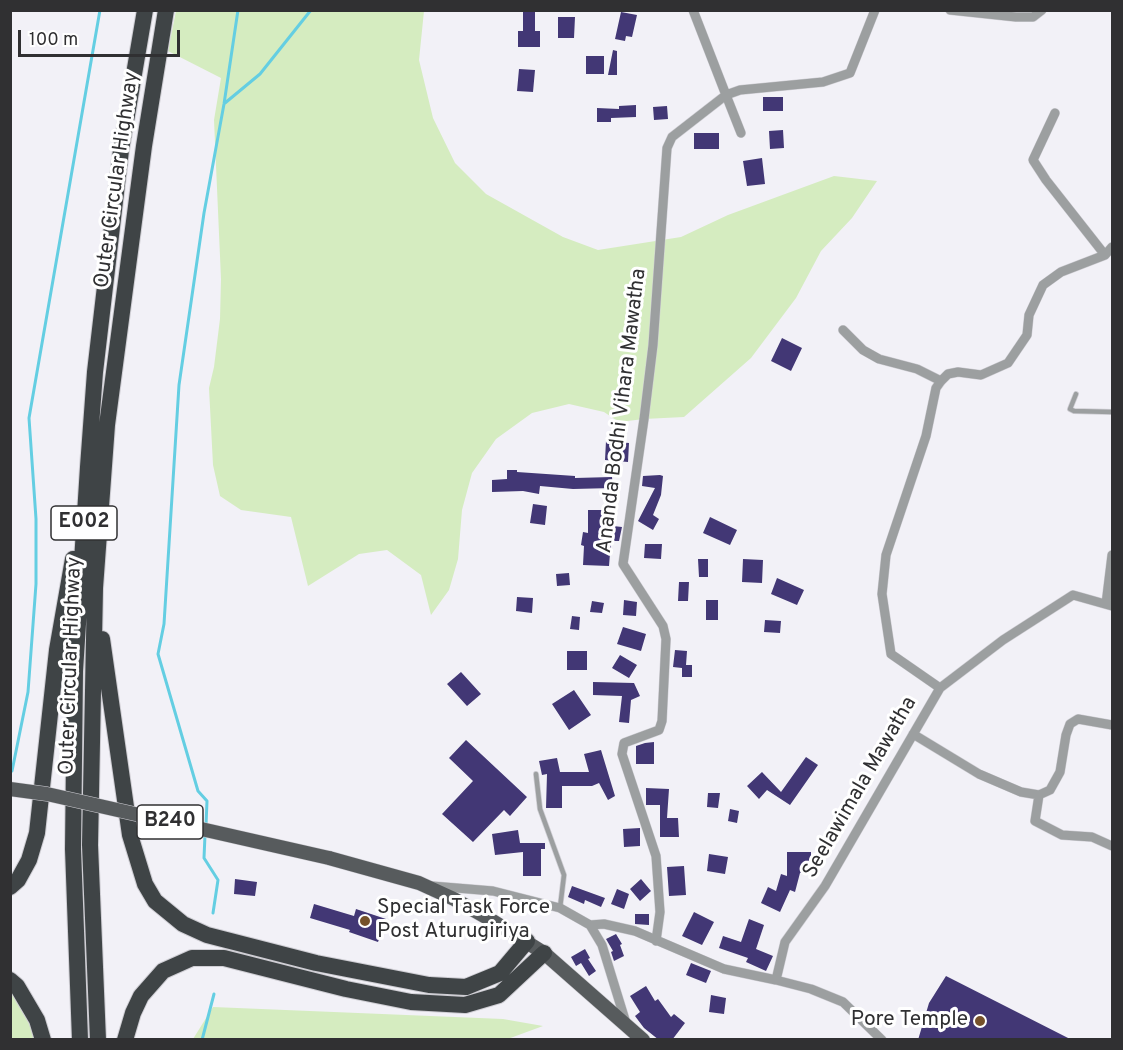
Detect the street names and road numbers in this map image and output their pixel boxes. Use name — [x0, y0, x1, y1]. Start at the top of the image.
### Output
street label: Outer Circular Highway — [90, 70, 146, 290]
street label: Ananda Bodhi Vihara Mawatha — [593, 267, 653, 555]
road number: E002 — [51, 506, 117, 540]
street label: Outer Circular Highway — [56, 556, 88, 776]
street label: Seelawimala Mawatha — [799, 693, 923, 883]
road number: B240 — [137, 805, 203, 839]

